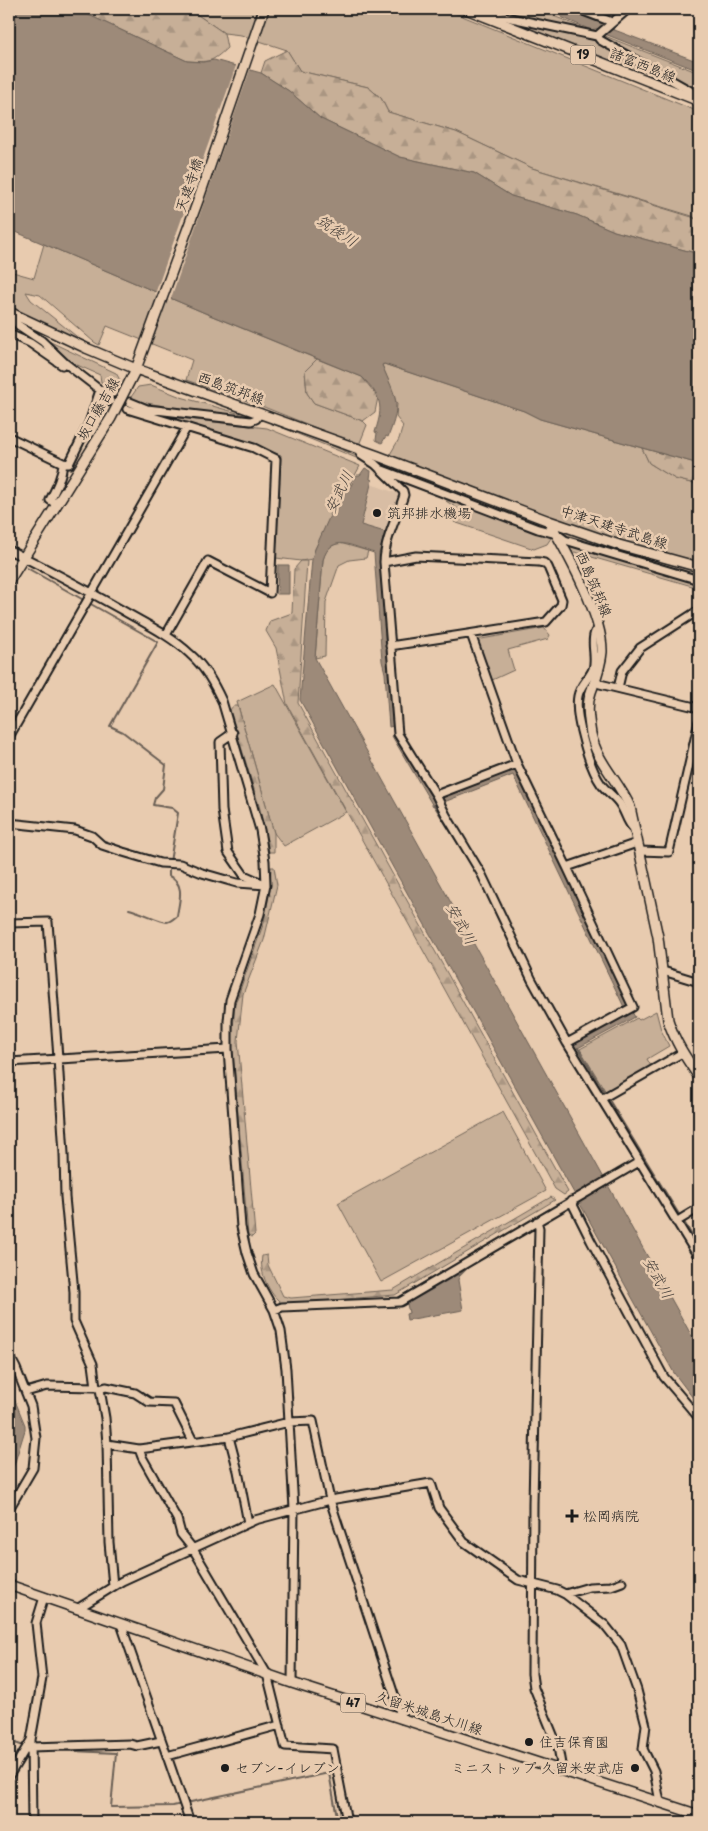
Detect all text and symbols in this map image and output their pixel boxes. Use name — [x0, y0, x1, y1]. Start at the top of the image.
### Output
street label: 諸富西島線 — [607, 42, 680, 87]
road number: 19 — [570, 46, 596, 64]
street label: 天建寺橋 — [169, 155, 208, 215]
water label: 筑後川 — [313, 208, 363, 252]
street label: 西島筑邦線 — [195, 366, 268, 409]
street label: 坂口藤吉線 — [71, 373, 124, 444]
water label: 安武川 — [317, 466, 358, 517]
street label: 中津天建寺武島線 — [558, 499, 671, 554]
place label: 筑邦排水機場 — [387, 502, 471, 523]
marker: 筑邦排水機場 — [371, 507, 383, 519]
street label: 西島筑邦線 — [571, 547, 618, 620]
water label: 安武川 — [441, 898, 483, 949]
water label: 安武川 — [638, 1252, 680, 1303]
place label: 松岡病院 — [583, 1505, 639, 1526]
marker: 松岡病院 — [565, 1509, 579, 1523]
street label: 久留米城島大川線 — [373, 1685, 486, 1740]
road number: 47 — [340, 1694, 366, 1712]
place label: 住吉保育園 — [539, 1731, 609, 1752]
marker: 住吉保育園 — [523, 1736, 535, 1748]
place label: セブン-イレブン — [235, 1757, 340, 1778]
place label: ミニストップ 久留米安武店 — [451, 1757, 625, 1778]
marker: セブン-イレブン — [219, 1762, 231, 1774]
marker: ミニストップ 久留米安武店 — [629, 1762, 641, 1774]

